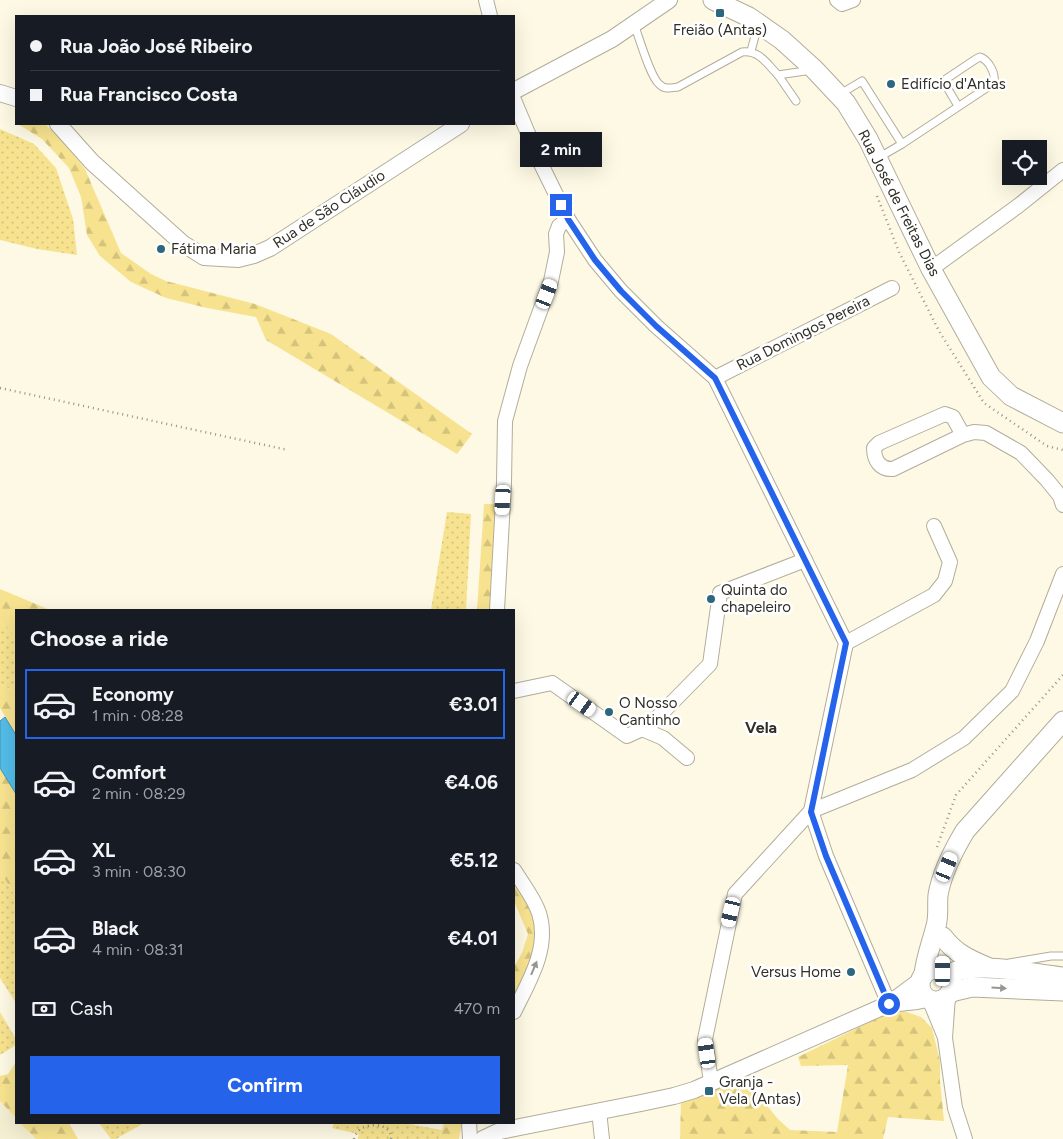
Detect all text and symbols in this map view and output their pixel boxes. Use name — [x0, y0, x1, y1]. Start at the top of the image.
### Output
marker: Freião (Antas) — [714, 7, 726, 19]
place label: Freião (Antas) — [673, 21, 767, 39]
text: Rua João José Ribeiro — [60, 35, 253, 58]
place label: Edifício d'Antas — [901, 75, 1006, 93]
marker: Edifício d'Antas — [885, 78, 897, 90]
text: Rua Francisco Costa — [60, 83, 238, 106]
street label: Rua José de Freitas Dias — [854, 127, 944, 279]
callout: 2 min — [520, 132, 602, 168]
text: 2 min — [541, 140, 581, 159]
map controls — [1002, 140, 1047, 185]
button: locate — [1002, 140, 1047, 185]
street label: Rua de São Cláudio — [270, 166, 389, 252]
route end — [550, 194, 572, 216]
place label: Fátima Maria — [171, 240, 257, 258]
marker: Fátima Maria — [155, 243, 167, 255]
car — [534, 277, 559, 311]
street label: Rua Domingos Pereira — [733, 292, 873, 374]
car — [494, 485, 511, 515]
place label: Quinta do chapeleiro — [721, 581, 791, 616]
marker: Quinta do chapeleiro — [705, 593, 717, 605]
text: Choose a ride — [30, 625, 168, 652]
icon: car — [32, 682, 77, 727]
text: Economy — [92, 683, 174, 706]
car — [565, 689, 598, 719]
text: €3.01 — [449, 693, 498, 716]
place label: O Nosso Cantinho — [619, 694, 681, 729]
text: 1 min · 08:28 — [92, 706, 184, 725]
marker: O Nosso Cantinho — [603, 706, 615, 718]
district label: Vela — [745, 718, 777, 737]
icon: car — [32, 760, 77, 805]
text: Comfort — [92, 761, 167, 784]
text: €4.06 — [445, 771, 498, 794]
text: 2 min · 08:29 — [92, 784, 185, 803]
icon: car — [32, 838, 77, 883]
text: XL — [92, 839, 115, 862]
text: €5.12 — [450, 849, 498, 872]
car — [934, 850, 959, 884]
text: 3 min · 08:30 — [92, 862, 186, 881]
car — [720, 896, 741, 928]
icon: car — [32, 916, 77, 961]
text: Black — [92, 917, 139, 940]
text: €4.01 — [448, 927, 498, 950]
text: 4 min · 08:31 — [92, 940, 184, 959]
car — [935, 956, 950, 986]
one-way arrow — [531, 961, 539, 975]
place label: Versus Home — [751, 963, 841, 981]
marker: Versus Home — [845, 966, 857, 978]
one-way arrow — [991, 984, 1007, 992]
route start — [878, 993, 900, 1015]
icon: cash — [30, 995, 58, 1023]
text: Cash — [70, 997, 113, 1020]
text: 470 m — [454, 999, 500, 1018]
car — [697, 1037, 716, 1069]
button: Confirm — [30, 1056, 500, 1114]
place label: Granja - Vela (Antas) — [719, 1073, 801, 1108]
marker: Granja - Vela (Antas) — [703, 1085, 715, 1097]

